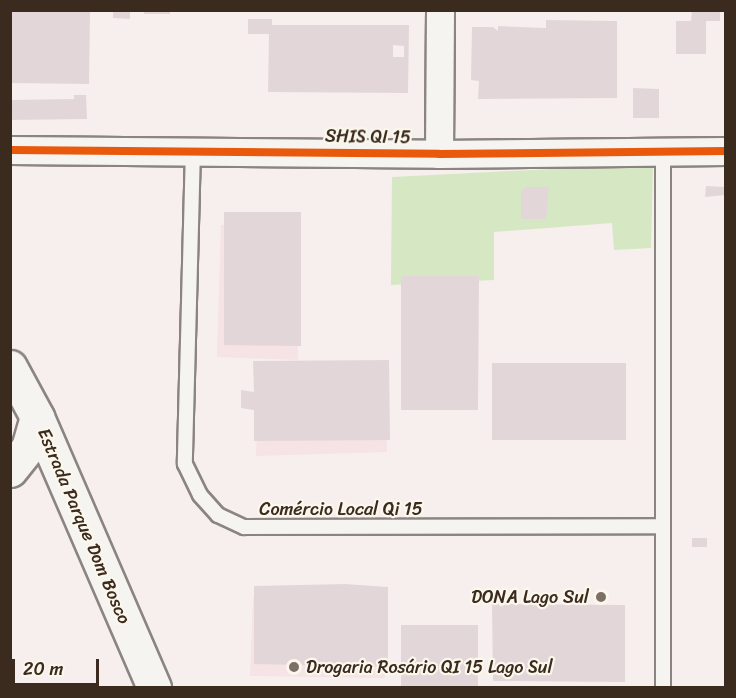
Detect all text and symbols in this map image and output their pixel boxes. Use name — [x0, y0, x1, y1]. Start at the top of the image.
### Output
street label: SHIS QI 15 — [324, 125, 412, 149]
street label: Estrada Parque Dom Bosco — [33, 425, 135, 627]
street label: Comércio Local Qi 15 — [259, 498, 423, 520]
place label: DONA Lago Sul — [471, 586, 589, 608]
marker: DONA Lago Sul — [594, 590, 608, 604]
scale bar — [15, 647, 102, 685]
text: 20 m — [23, 653, 63, 685]
place label: Drogaria Rosário QI 15 Lago Sul — [306, 656, 554, 678]
marker: Drogaria Rosário QI 15 Lago Sul — [287, 660, 301, 674]

